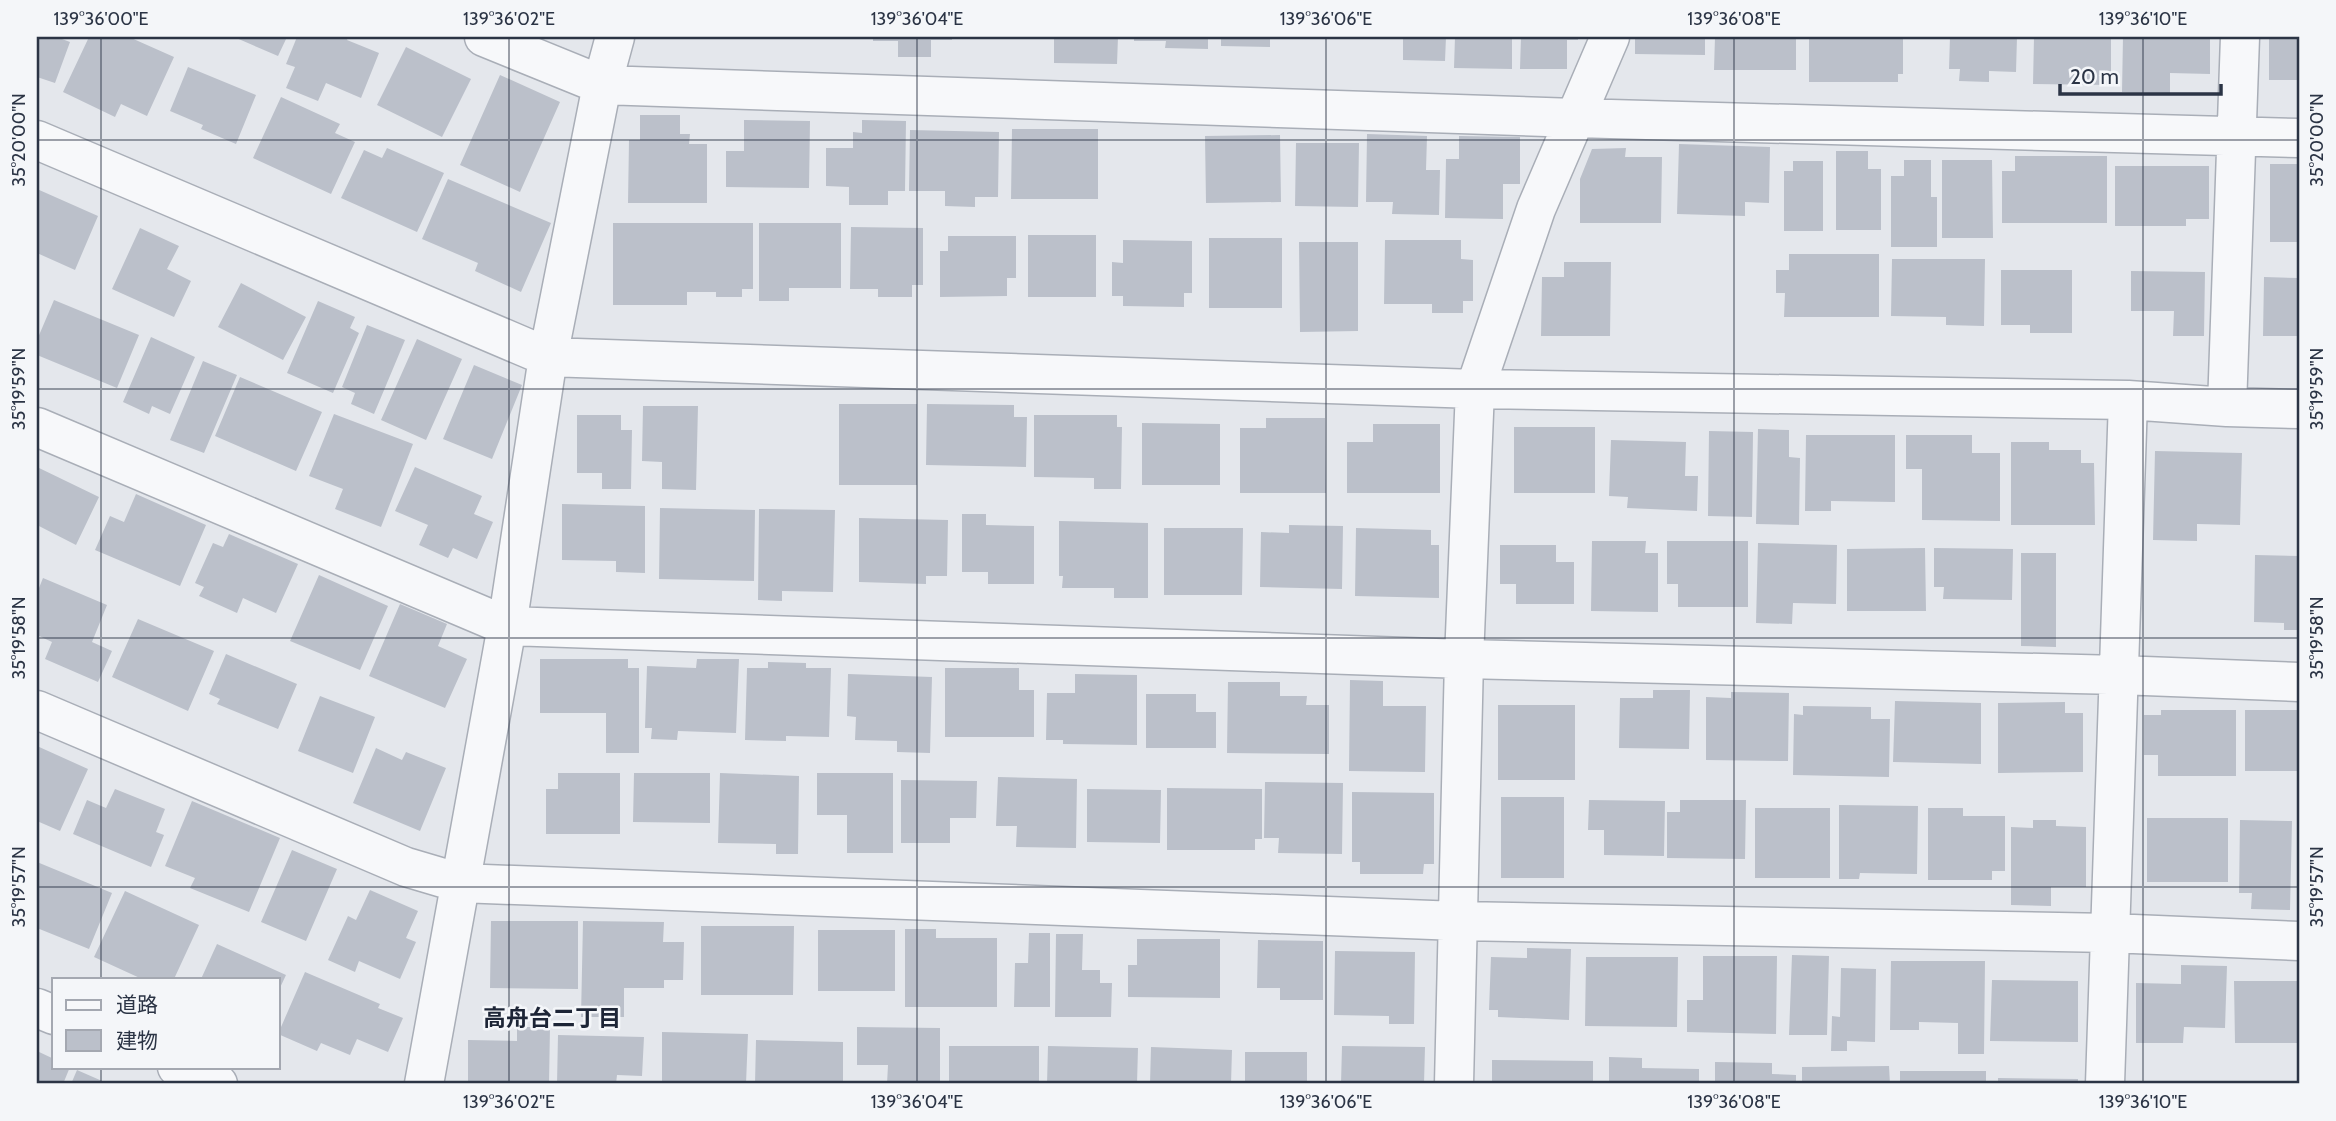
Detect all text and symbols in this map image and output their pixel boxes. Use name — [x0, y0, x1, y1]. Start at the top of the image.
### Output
text: 139°36'00"E — [53, 8, 149, 30]
text: 139°36'02"E — [463, 8, 555, 30]
text: 139°36'04"E — [871, 8, 963, 30]
text: 139°36'06"E — [1280, 8, 1372, 30]
text: 139°36'08"E — [1687, 8, 1781, 30]
text: 139°36'10"E — [2099, 8, 2187, 30]
scale bar — [2060, 52, 2220, 96]
text: 20 m — [2070, 64, 2119, 89]
text: 35°20'00"N — [8, 93, 30, 187]
text: 35°20'00"N — [2306, 93, 2328, 187]
text: 35°19'59"N — [8, 348, 30, 430]
text: 35°19'59"N — [2306, 348, 2328, 430]
text: 35°19'58"N — [8, 596, 30, 680]
text: 35°19'58"N — [2306, 596, 2328, 680]
text: 35°19'57"N — [8, 846, 30, 928]
text: 35°19'57"N — [2306, 846, 2328, 928]
legend — [52, 978, 280, 1068]
text: 道路 — [116, 992, 158, 1017]
district label: 高舟台二丁目 — [483, 1004, 621, 1032]
text: 建物 — [116, 1028, 158, 1053]
text: 139°36'02"E — [463, 1091, 555, 1113]
text: 139°36'04"E — [871, 1091, 963, 1113]
text: 139°36'06"E — [1280, 1091, 1372, 1113]
text: 139°36'08"E — [1687, 1091, 1781, 1113]
text: 139°36'10"E — [2099, 1091, 2187, 1113]

